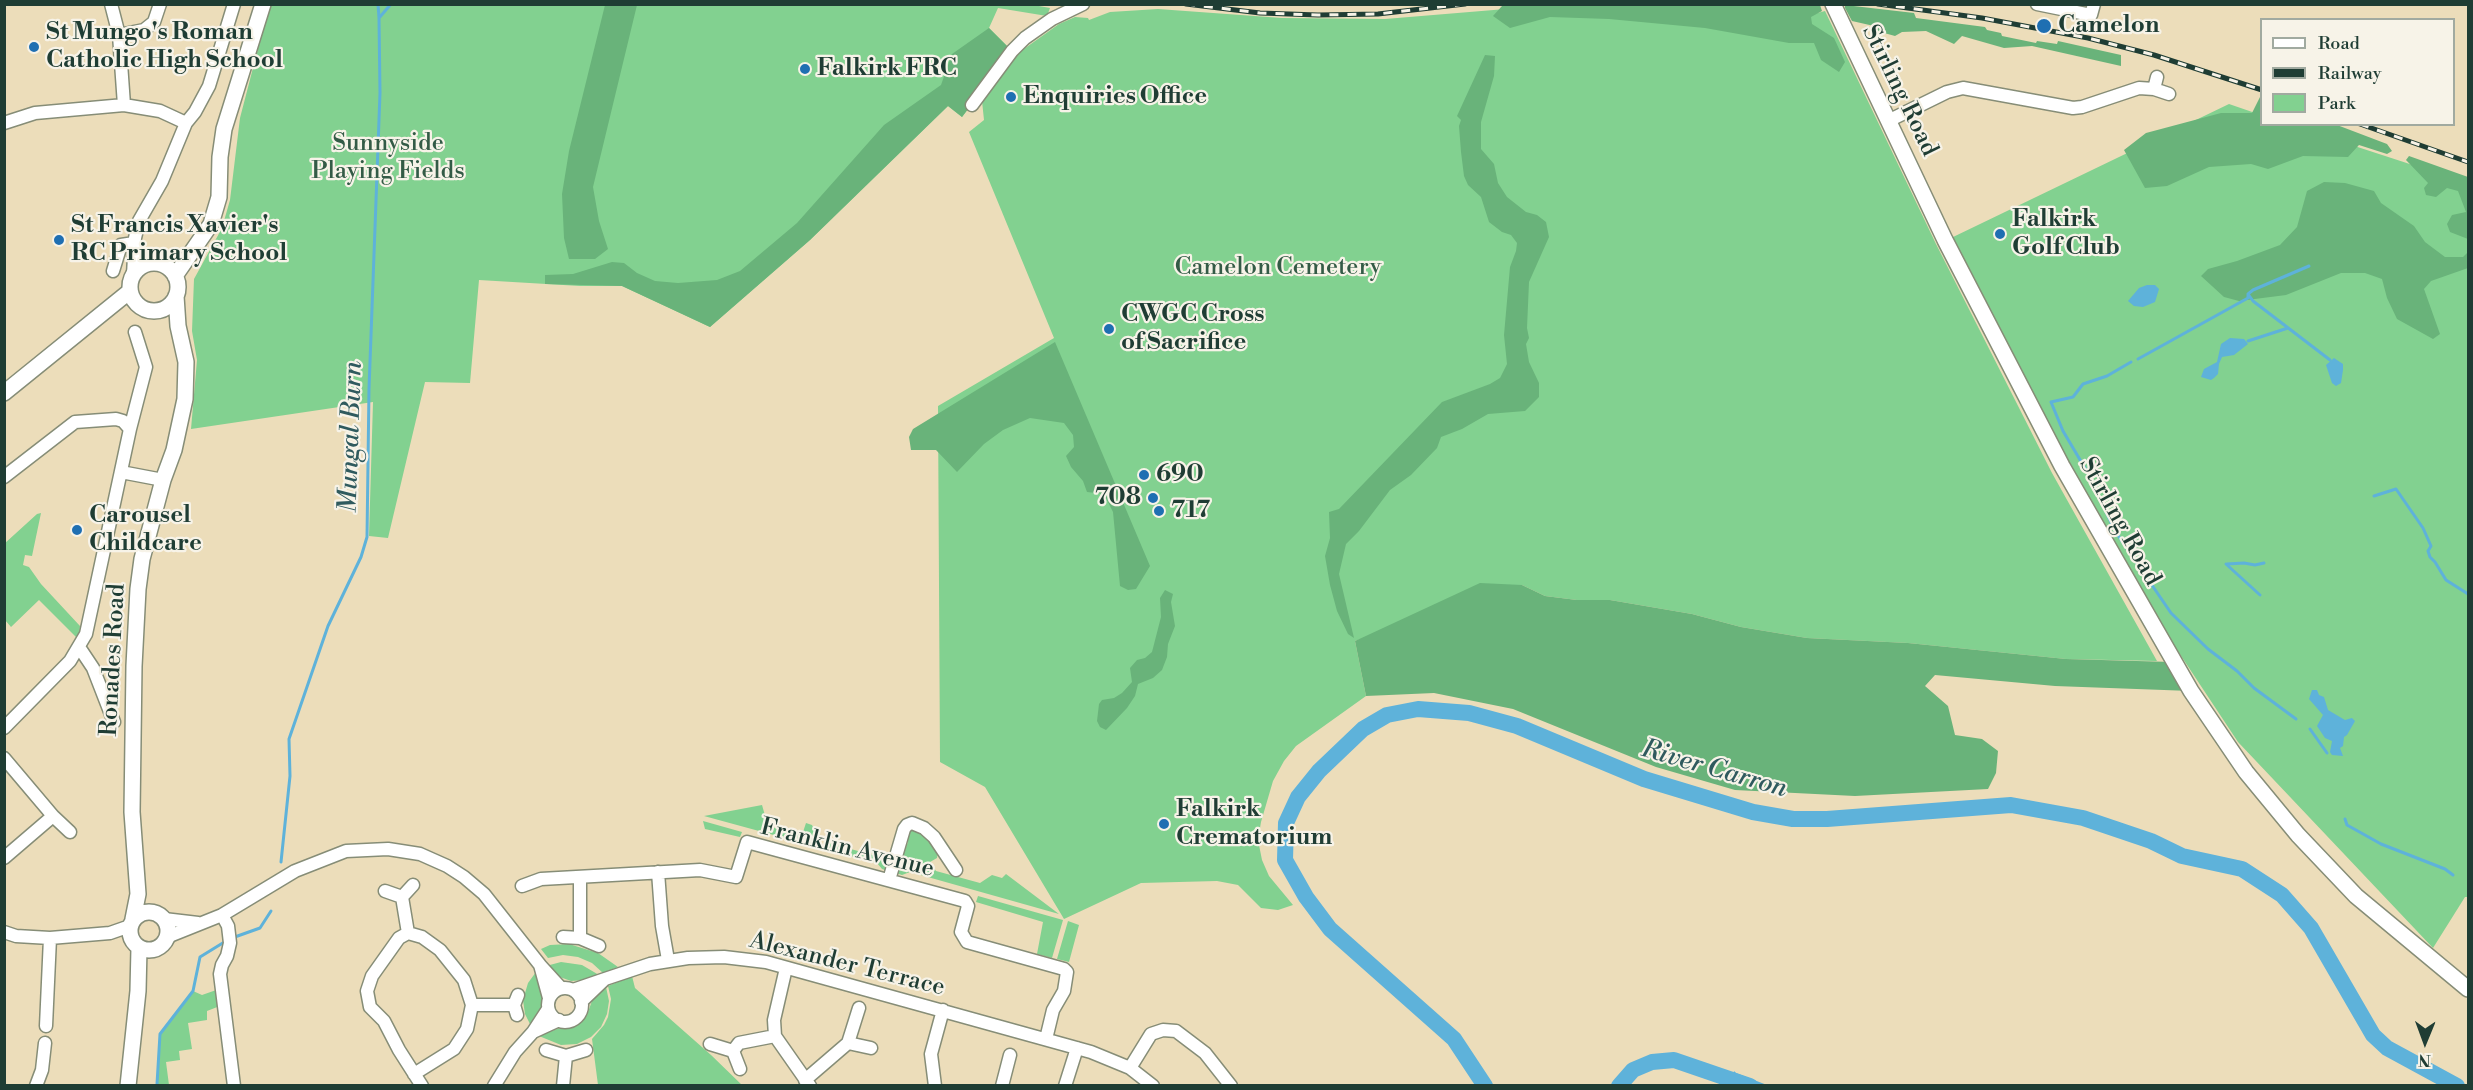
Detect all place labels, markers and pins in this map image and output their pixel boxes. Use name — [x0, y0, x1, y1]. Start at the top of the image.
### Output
place label: Camelon — [2058, 12, 2160, 40]
marker: Camelon — [2035, 17, 2053, 35]
place label: St Mungo's Roman Catholic High School — [46, 19, 283, 75]
marker: St Mungo's Roman Catholic High School — [27, 40, 41, 54]
place label: Falkirk FRC — [817, 55, 957, 83]
marker: Falkirk FRC — [798, 62, 812, 76]
place label: Enquiries Office — [1023, 83, 1207, 111]
marker: Enquiries Office — [1004, 90, 1018, 104]
place label: Falkirk Golf Club — [2012, 206, 2120, 262]
place label: St Francis Xavier's RC Primary School — [71, 212, 287, 268]
marker: Falkirk Golf Club — [1993, 227, 2007, 241]
marker: St Francis Xavier's RC Primary School — [52, 233, 66, 247]
place label: CWGC Cross of Sacrifice — [1121, 301, 1265, 357]
marker: CWGC Cross of Sacrifice — [1102, 322, 1116, 336]
place label: 690 — [1156, 461, 1204, 489]
marker: 690 — [1137, 468, 1151, 482]
place label: 708 — [1095, 484, 1141, 512]
marker: 708 — [1146, 491, 1160, 505]
place label: 717 — [1171, 497, 1210, 525]
place label: Carousel Childcare — [89, 502, 202, 558]
marker: 717 — [1152, 504, 1166, 518]
marker: Carousel Childcare — [70, 523, 84, 537]
place label: Falkirk Crematorium — [1176, 796, 1332, 852]
marker: Falkirk Crematorium — [1157, 817, 1171, 831]

